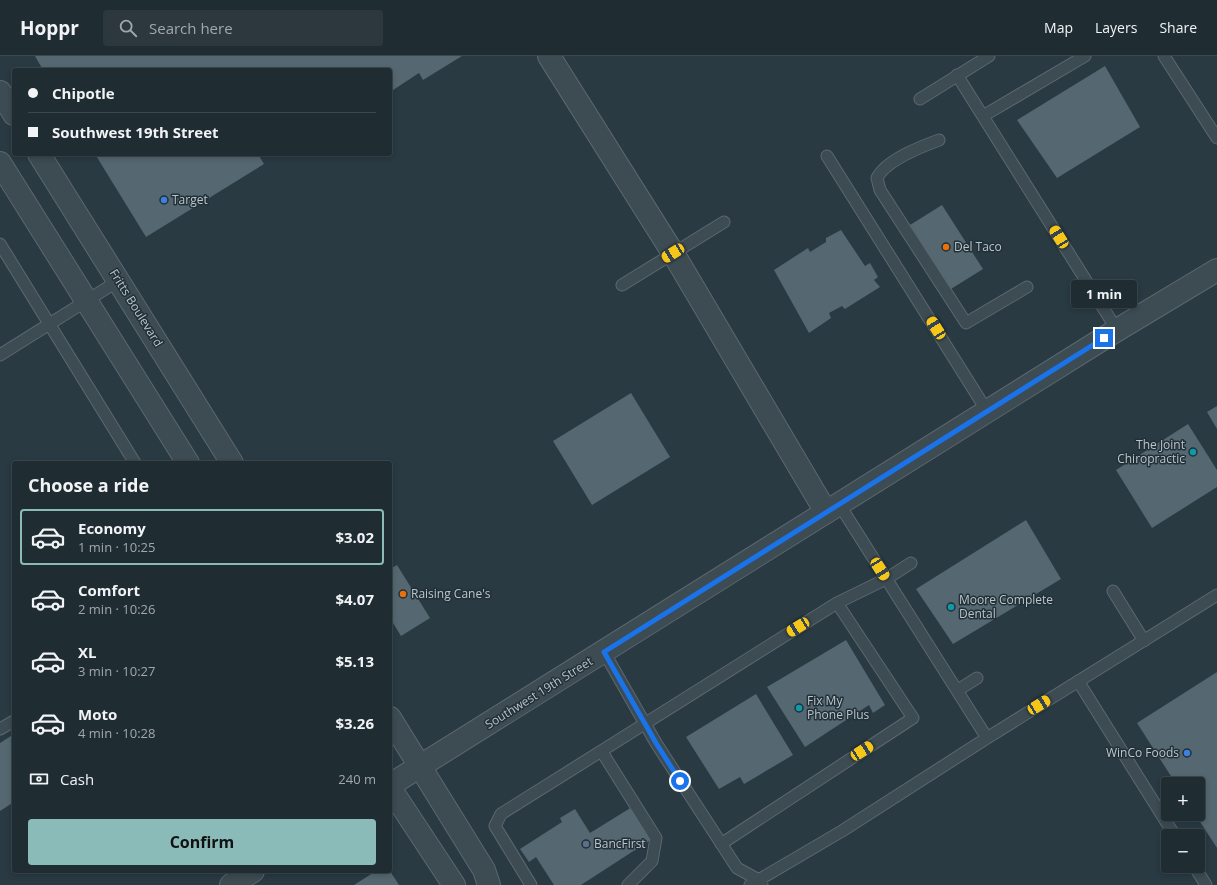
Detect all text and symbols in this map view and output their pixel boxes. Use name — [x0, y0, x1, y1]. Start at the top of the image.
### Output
search box — [103, 10, 383, 46]
text: Hoppr — [20, 15, 79, 41]
icon: search — [117, 17, 139, 39]
text: Search here — [149, 18, 233, 38]
text: Map — [1044, 18, 1073, 37]
text: Layers — [1095, 18, 1137, 37]
text: Share — [1159, 18, 1197, 37]
text: Chipotle — [52, 83, 115, 103]
text: Southwest 19th Street — [52, 122, 219, 142]
place label: Target — [172, 191, 208, 208]
marker: Target — [159, 195, 169, 205]
car — [1048, 224, 1070, 250]
place label: Del Taco — [954, 238, 1002, 255]
car — [660, 242, 686, 264]
marker: Del Taco — [941, 242, 951, 252]
street label: Fritts Boulevard — [106, 266, 167, 350]
callout: 1 min — [1071, 280, 1137, 308]
text: 1 min — [1086, 285, 1122, 303]
car — [925, 315, 947, 341]
route end — [1095, 329, 1113, 347]
place label: The Joint Chiropractic — [1117, 436, 1185, 467]
marker: The Joint Chiropractic — [1188, 447, 1198, 457]
text: Choose a ride — [28, 473, 149, 497]
text: Economy — [78, 518, 146, 538]
icon: car — [30, 519, 66, 555]
text: $3.02 — [335, 527, 374, 547]
text: 1 min · 10:25 — [78, 538, 155, 556]
car — [869, 556, 891, 582]
text: Comfort — [78, 580, 140, 600]
icon: car — [30, 581, 66, 617]
place label: Raising Cane's — [411, 585, 491, 602]
text: $4.07 — [335, 589, 374, 609]
marker: Raising Cane's — [398, 589, 408, 599]
place label: Moore Complete Dental — [959, 591, 1053, 622]
text: 2 min · 10:26 — [78, 600, 155, 618]
marker: Moore Complete Dental — [946, 602, 956, 612]
car — [785, 616, 811, 638]
text: XL — [78, 642, 96, 662]
icon: car — [30, 643, 66, 679]
text: $5.13 — [335, 651, 374, 671]
street label: Southwest 19th Street — [482, 653, 596, 733]
text: 3 min · 10:27 — [78, 662, 155, 680]
place label: Fix My Phone Plus — [807, 692, 870, 723]
car — [1026, 694, 1052, 716]
marker: Fix My Phone Plus — [794, 703, 804, 713]
text: Moto — [78, 704, 117, 724]
icon: car — [30, 705, 66, 741]
text: $3.26 — [335, 713, 374, 733]
text: 4 min · 10:28 — [78, 724, 155, 742]
car — [849, 739, 875, 763]
place label: WinCo Foods — [1106, 744, 1179, 761]
marker: WinCo Foods — [1182, 748, 1192, 758]
icon: cash — [28, 768, 50, 790]
text: Cash — [60, 769, 94, 789]
text: 240 m — [338, 770, 376, 788]
route start — [671, 772, 689, 790]
map controls — [1161, 777, 1205, 873]
button: + — [1161, 777, 1205, 821]
button: Confirm — [28, 819, 376, 865]
button: − — [1161, 829, 1205, 873]
place label: BancFirst — [594, 835, 646, 852]
marker: BancFirst — [581, 839, 591, 849]

